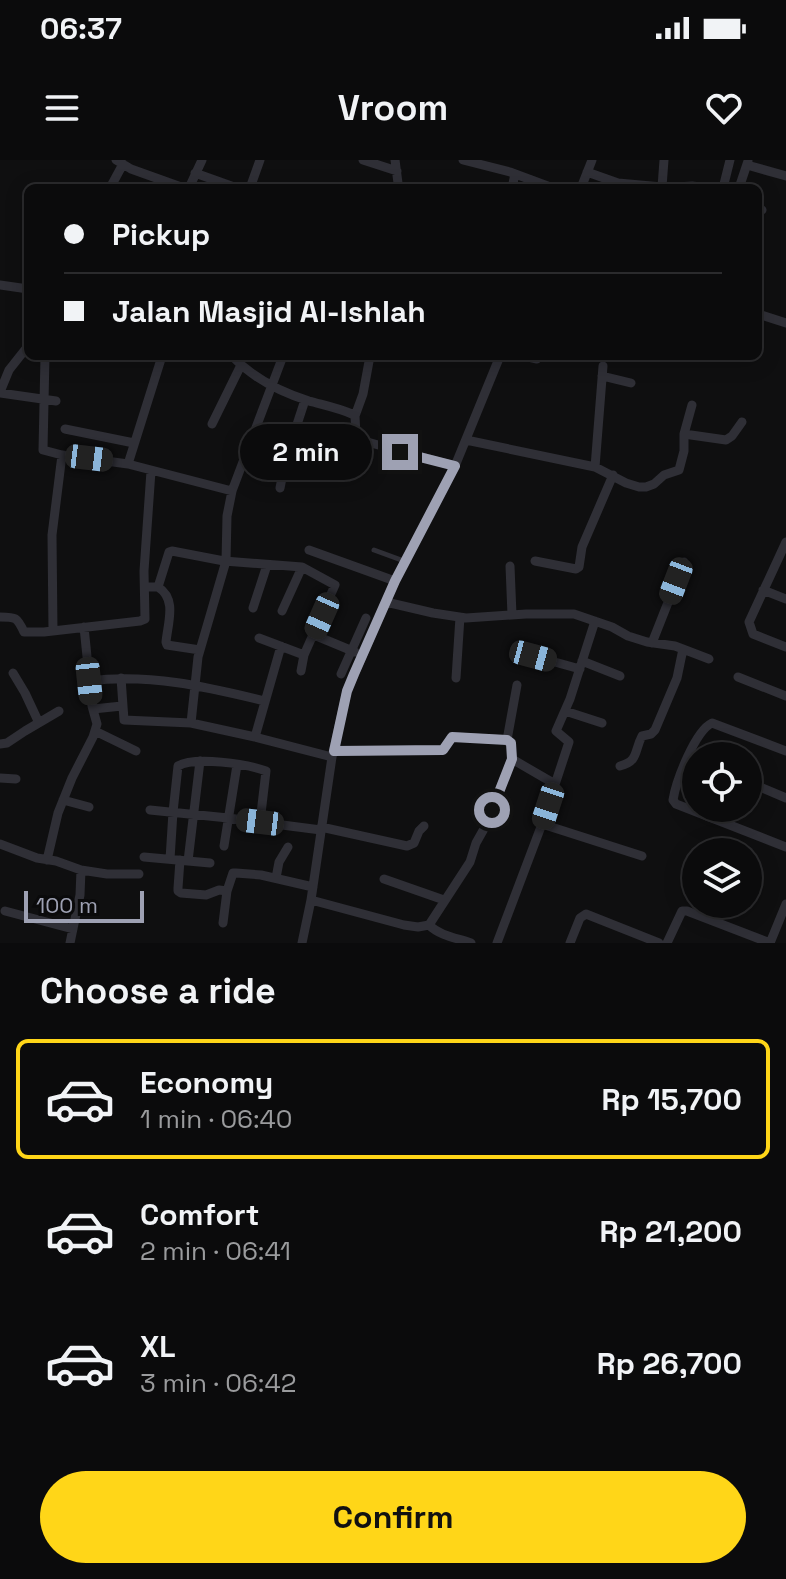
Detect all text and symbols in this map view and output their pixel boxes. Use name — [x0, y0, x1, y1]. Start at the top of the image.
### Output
text: 06:37 — [40, 9, 122, 48]
text: Vroom — [338, 85, 448, 131]
icon: menu — [40, 86, 84, 130]
icon: heart — [702, 86, 746, 130]
text: Pickup — [112, 215, 210, 254]
text: Jalan Masjid Al-Ishlah — [112, 292, 426, 331]
callout: 2 min — [240, 424, 372, 480]
route end — [382, 434, 418, 470]
text: 2 min — [272, 435, 340, 469]
car — [64, 443, 114, 473]
car — [656, 554, 696, 608]
car — [301, 589, 343, 643]
car — [507, 638, 559, 674]
car — [75, 656, 103, 706]
map controls — [682, 742, 762, 918]
button: locate — [682, 742, 762, 822]
car — [529, 779, 567, 833]
route start — [474, 792, 510, 828]
car — [235, 807, 285, 837]
button: layers — [682, 838, 762, 918]
scale bar — [24, 887, 144, 923]
text: 100 m — [36, 891, 98, 919]
text: Choose a ride — [40, 968, 276, 1014]
icon: car — [44, 1063, 116, 1135]
text: Economy — [140, 1063, 273, 1102]
text: Rp 15,700 — [602, 1080, 742, 1119]
text: 1 min · 06:40 — [140, 1102, 293, 1136]
icon: car — [44, 1195, 116, 1267]
text: Comfort — [140, 1195, 259, 1234]
text: Rp 21,200 — [599, 1212, 742, 1251]
text: 2 min · 06:41 — [140, 1234, 291, 1268]
icon: car — [44, 1327, 116, 1399]
text: XL — [140, 1327, 176, 1366]
text: Rp 26,700 — [597, 1344, 742, 1383]
text: 3 min · 06:42 — [140, 1366, 296, 1400]
button: Confirm — [40, 1471, 746, 1563]

